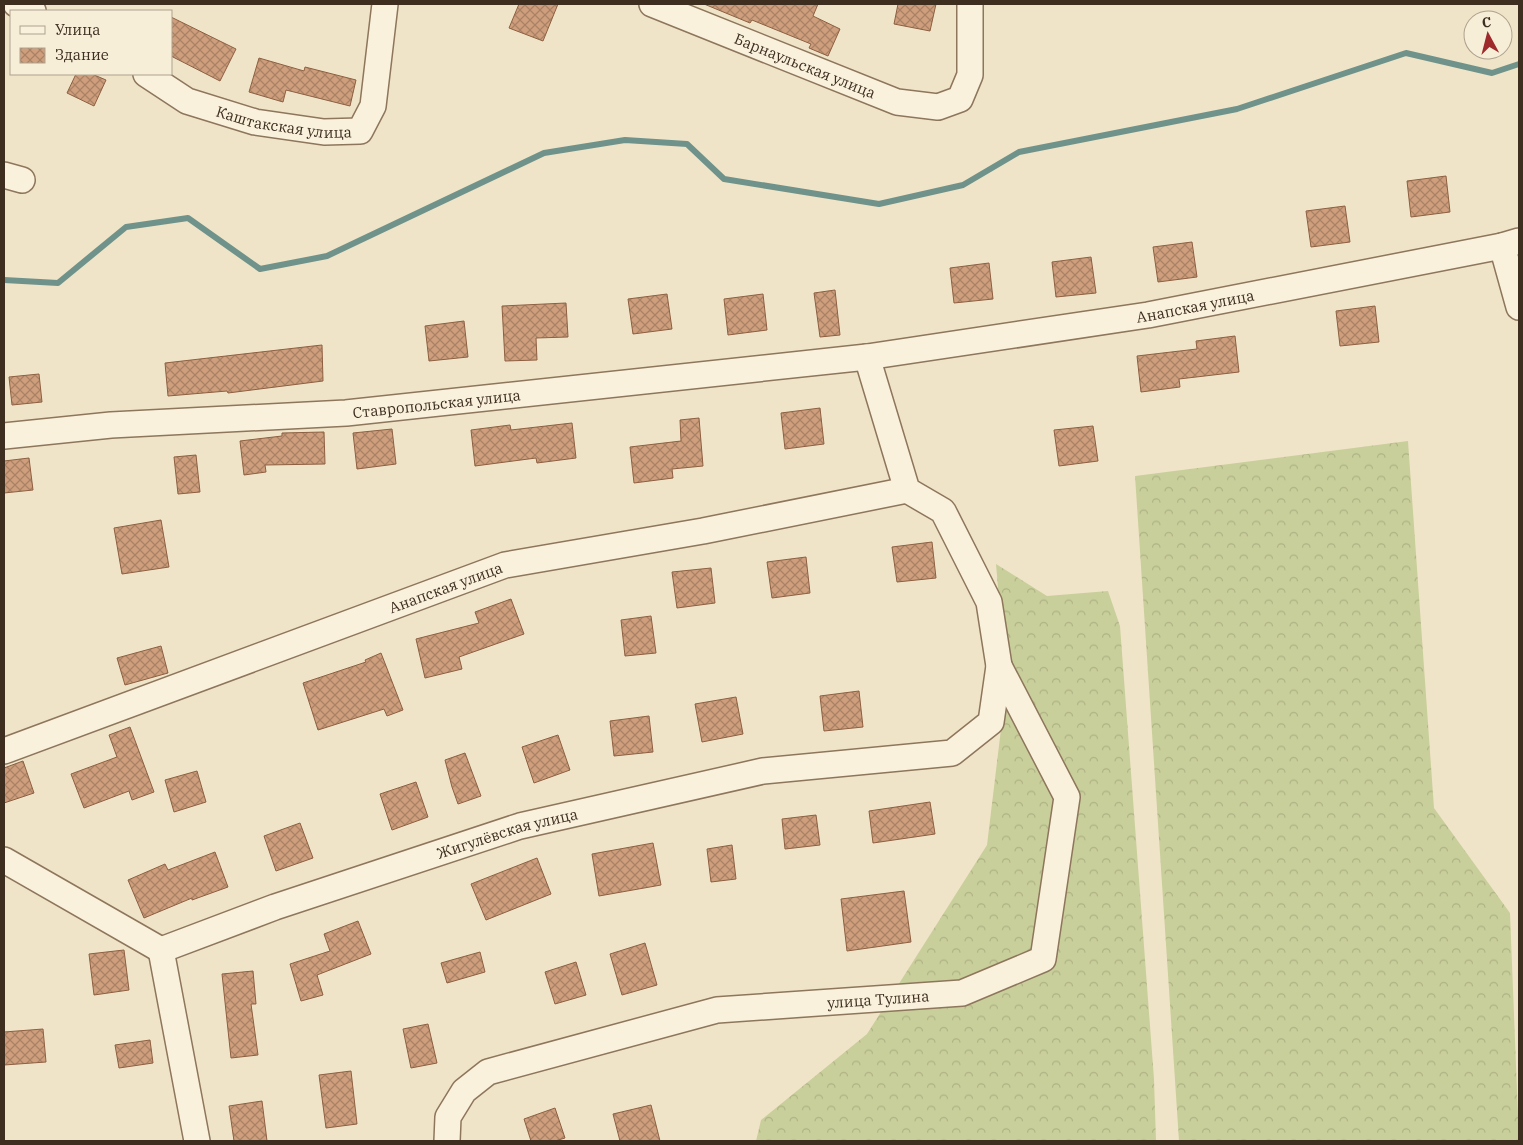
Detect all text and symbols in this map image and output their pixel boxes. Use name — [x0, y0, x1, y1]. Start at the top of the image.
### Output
legend — [10, 10, 172, 75]
north arrow — [1463, 10, 1513, 60]
text: С — [1481, 13, 1492, 32]
text: Улица — [55, 20, 100, 39]
street label: Барнаульская улица — [732, 28, 879, 102]
text: Здание — [55, 45, 109, 64]
street label: Каштакская улица — [214, 101, 352, 142]
street label: Анапская улица — [1135, 285, 1256, 326]
street label: Ставропольская улица — [352, 385, 522, 422]
street label: Анапская улица — [386, 557, 505, 617]
street label: Жигулёвская улица — [434, 804, 580, 862]
street label: улица Тулина — [827, 986, 930, 1012]

